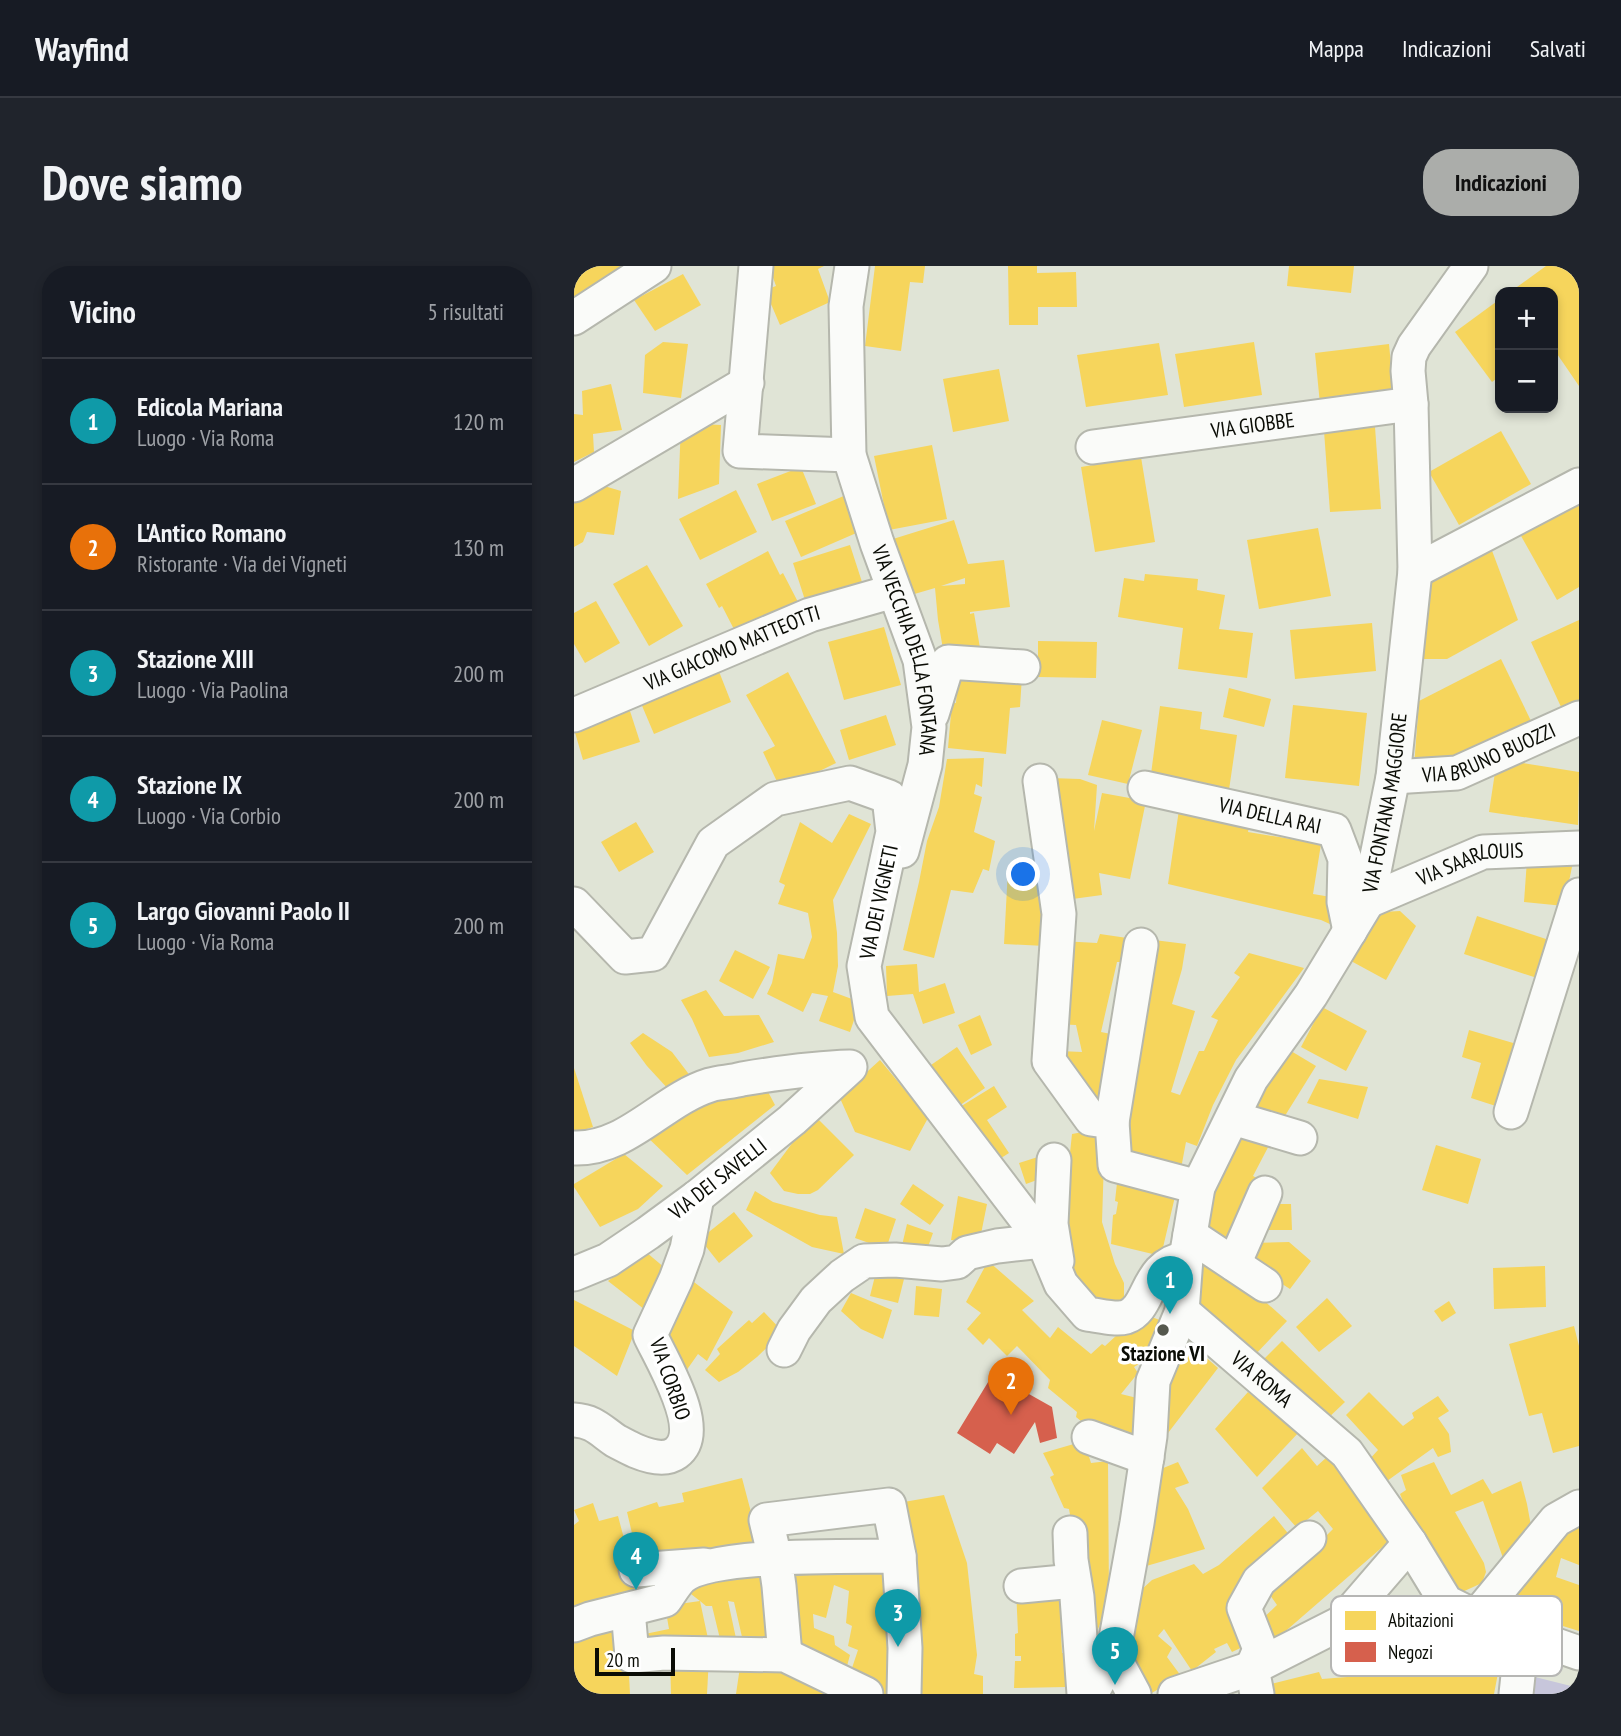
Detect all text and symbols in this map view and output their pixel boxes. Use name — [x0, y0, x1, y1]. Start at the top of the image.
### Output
text: Wayfind — [35, 27, 129, 70]
text: Mappa — [1309, 33, 1364, 64]
text: Indicazioni — [1402, 33, 1492, 64]
text: Salvati — [1530, 33, 1586, 64]
button: Indicazioni — [1423, 149, 1579, 216]
text: Dove siamo — [42, 150, 243, 214]
map controls — [1495, 287, 1558, 413]
button: + — [1495, 287, 1558, 350]
text: Vicino — [70, 292, 136, 331]
text: 5 risultati — [428, 297, 504, 326]
button: − — [1495, 350, 1558, 413]
text: Edicola Mariana — [137, 390, 283, 423]
street label: VIA GIOBBE — [1208, 406, 1296, 444]
text: 1 — [88, 407, 99, 436]
text: 120 m — [453, 407, 504, 436]
text: Luogo · Via Roma — [137, 423, 274, 452]
text: L'Antico Romano — [137, 516, 286, 549]
text: 2 — [88, 533, 99, 562]
text: 130 m — [453, 533, 504, 562]
street label: VIA VECCHIA DELLA FONTANA — [866, 540, 943, 757]
text: Ristorante · Via dei Vigneti — [137, 549, 347, 578]
street label: VIA GIACOMO MATTEOTTI — [639, 599, 823, 697]
text: Stazione XIII — [137, 642, 254, 675]
text: 3 — [88, 659, 99, 688]
text: 200 m — [453, 659, 504, 688]
text: Luogo · Via Paolina — [137, 675, 288, 704]
street label: VIA FONTANA MAGGIORE — [1356, 712, 1413, 896]
street label: VIA BRUNO BUOZZI — [1420, 716, 1560, 788]
text: Stazione IX — [137, 768, 242, 801]
text: 4 — [88, 785, 99, 814]
text: 200 m — [453, 785, 504, 814]
street label: VIA DELLA RAI — [1215, 791, 1324, 840]
text: Luogo · Via Corbio — [137, 801, 281, 830]
street label: VIA SAARLOUIS — [1412, 836, 1524, 892]
street label: VIA DEI VIGNETI — [853, 842, 904, 963]
your location — [1006, 857, 1040, 891]
text: Largo Giovanni Paolo II — [137, 894, 350, 927]
text: 5 — [88, 911, 99, 940]
text: 200 m — [453, 911, 504, 940]
text: Luogo · Via Roma — [137, 927, 274, 956]
street label: VIA DEI SAVELLI — [663, 1132, 772, 1226]
pin: 1 — [1147, 1256, 1193, 1314]
marker: Stazione VI — [1155, 1322, 1171, 1338]
street label: VIA CORBIO — [643, 1333, 697, 1424]
place label: Stazione VI — [1121, 1340, 1205, 1367]
street label: VIA ROMA — [1225, 1345, 1298, 1413]
pin: 2 — [988, 1357, 1034, 1415]
pin: 4 — [613, 1532, 659, 1590]
pin: 3 — [875, 1589, 921, 1647]
legend — [1331, 1596, 1562, 1676]
text: Abitazioni — [1388, 1608, 1454, 1632]
pin: 5 — [1092, 1627, 1138, 1685]
text: Negozi — [1388, 1640, 1433, 1664]
scale bar — [595, 1645, 676, 1677]
text: 20 m — [606, 1648, 640, 1672]

